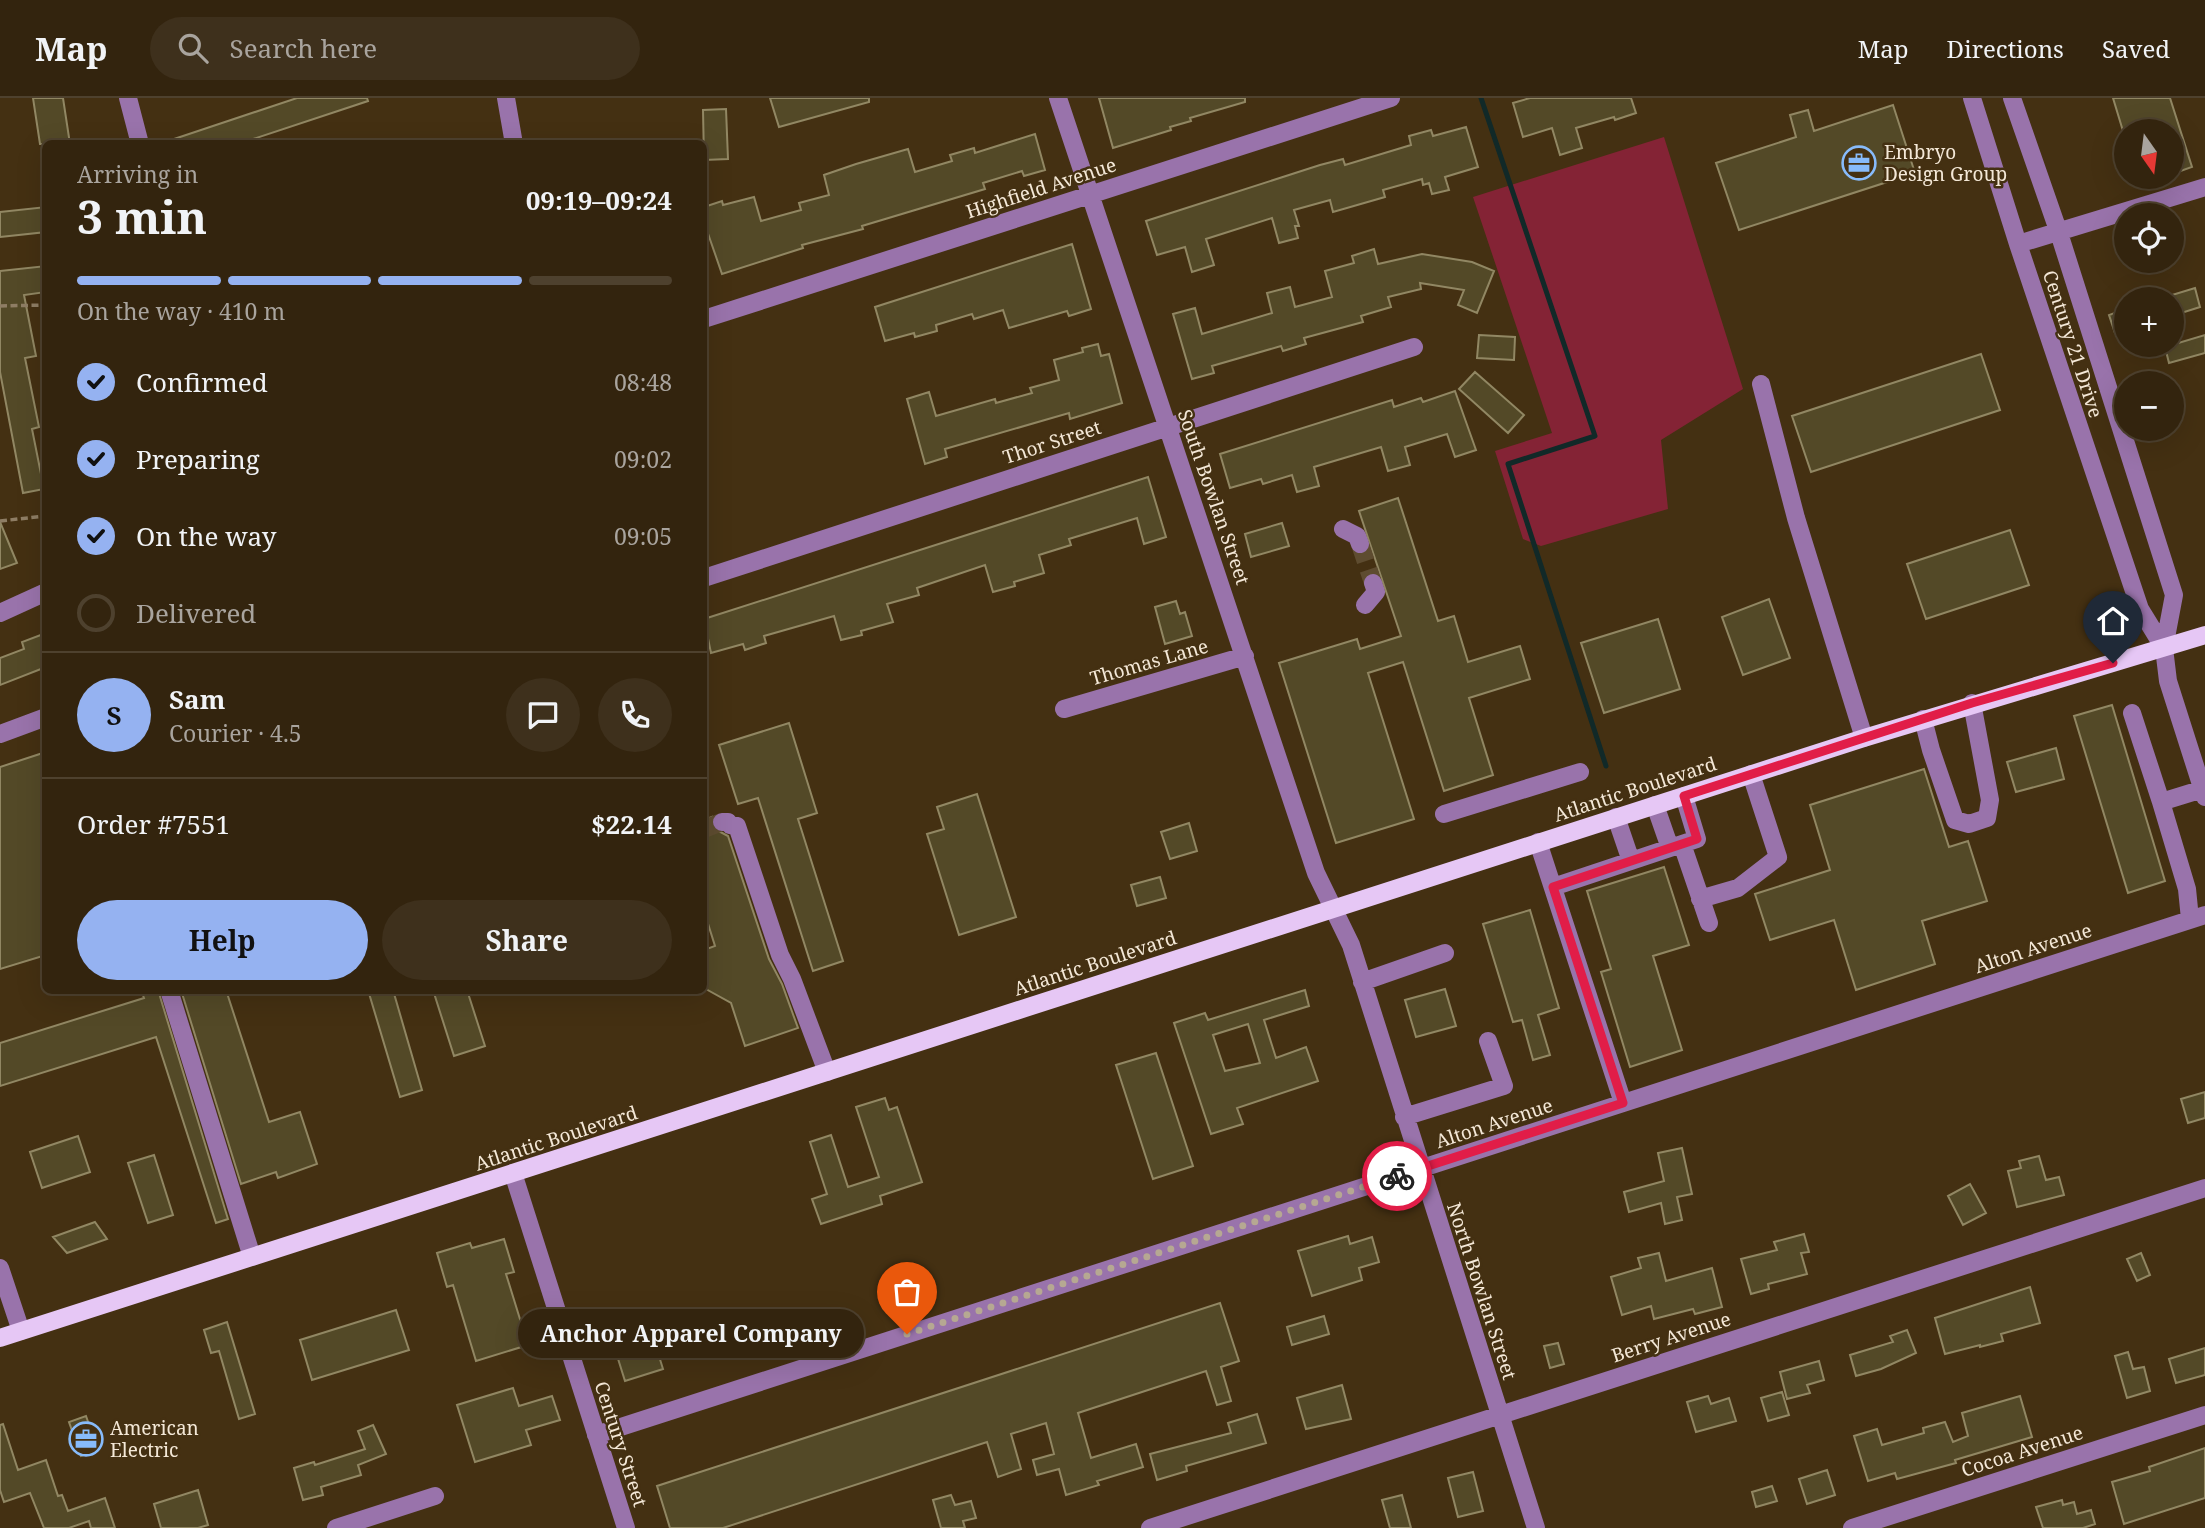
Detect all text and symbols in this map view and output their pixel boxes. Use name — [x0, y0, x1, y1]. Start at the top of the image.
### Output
search box — [150, 17, 640, 80]
text: Map — [35, 26, 108, 71]
icon: search — [174, 29, 212, 67]
text: Search here — [230, 30, 377, 66]
text: Map — [1858, 32, 1909, 65]
text: Directions — [1947, 32, 2064, 65]
text: Saved — [2102, 32, 2170, 65]
north arrow — [2114, 119, 2184, 189]
map controls — [2114, 119, 2184, 441]
place label: Embryo Design Group — [1884, 139, 2007, 187]
office icon: Embryo Design Group — [1840, 144, 1878, 182]
street label: Highfield Avenue — [963, 151, 1119, 225]
text: Arriving in — [77, 158, 198, 190]
text: 09:19–09:24 — [526, 182, 672, 218]
text: 3 min — [77, 185, 207, 247]
button: locate — [2114, 203, 2184, 273]
street label: Century 21 Drive — [2037, 267, 2109, 421]
button: + — [2114, 287, 2184, 357]
text: On the way · 410 m — [77, 295, 285, 327]
icon: check — [77, 363, 115, 401]
text: Confirmed — [136, 364, 268, 400]
text: 08:48 — [614, 366, 672, 398]
button: − — [2114, 371, 2184, 441]
street label: South Bowlan Street — [1172, 406, 1256, 588]
street label: Thor Street — [1000, 414, 1105, 470]
icon: check — [77, 440, 115, 478]
text: Preparing — [136, 441, 260, 477]
text: 09:02 — [614, 443, 672, 475]
icon: check — [77, 517, 115, 555]
text: On the way — [136, 518, 276, 554]
text: 09:05 — [614, 520, 672, 552]
pin — [2083, 591, 2143, 663]
text: Delivered — [136, 595, 256, 631]
icon: home — [2094, 602, 2132, 640]
street label: Thomas Lane — [1087, 633, 1211, 691]
button: chat — [506, 678, 580, 752]
button: phone — [598, 678, 672, 752]
text: Sam — [169, 681, 225, 717]
text: S — [106, 697, 122, 733]
text: Courier · 4.5 — [169, 717, 302, 749]
street label: Atlantic Boulevard — [1550, 750, 1720, 828]
text: Order #7551 — [77, 806, 230, 842]
text: $22.14 — [591, 806, 672, 842]
button: Help — [77, 900, 368, 980]
button: Share — [382, 900, 672, 980]
street label: Alton Avenue — [1971, 917, 2095, 979]
street label: Atlantic Boulevard — [1010, 924, 1180, 1002]
street label: Alton Avenue — [1432, 1092, 1556, 1154]
street label: Atlantic Boulevard — [471, 1099, 641, 1177]
courier — [1362, 1141, 1432, 1211]
icon: bike — [1378, 1157, 1416, 1195]
street label: North Bowlan Street — [1441, 1199, 1523, 1383]
pin — [877, 1262, 937, 1334]
icon: bag — [888, 1273, 926, 1311]
street label: Berry Avenue — [1608, 1305, 1734, 1369]
callout: Anchor Apparel Company — [519, 1310, 865, 1358]
text: Anchor Apparel Company — [540, 1317, 842, 1349]
street label: Century Street — [588, 1378, 654, 1510]
place label: American Electric — [110, 1415, 199, 1463]
street label: Cocoa Avenue — [1958, 1419, 2086, 1483]
office icon: American Electric — [67, 1420, 105, 1458]

